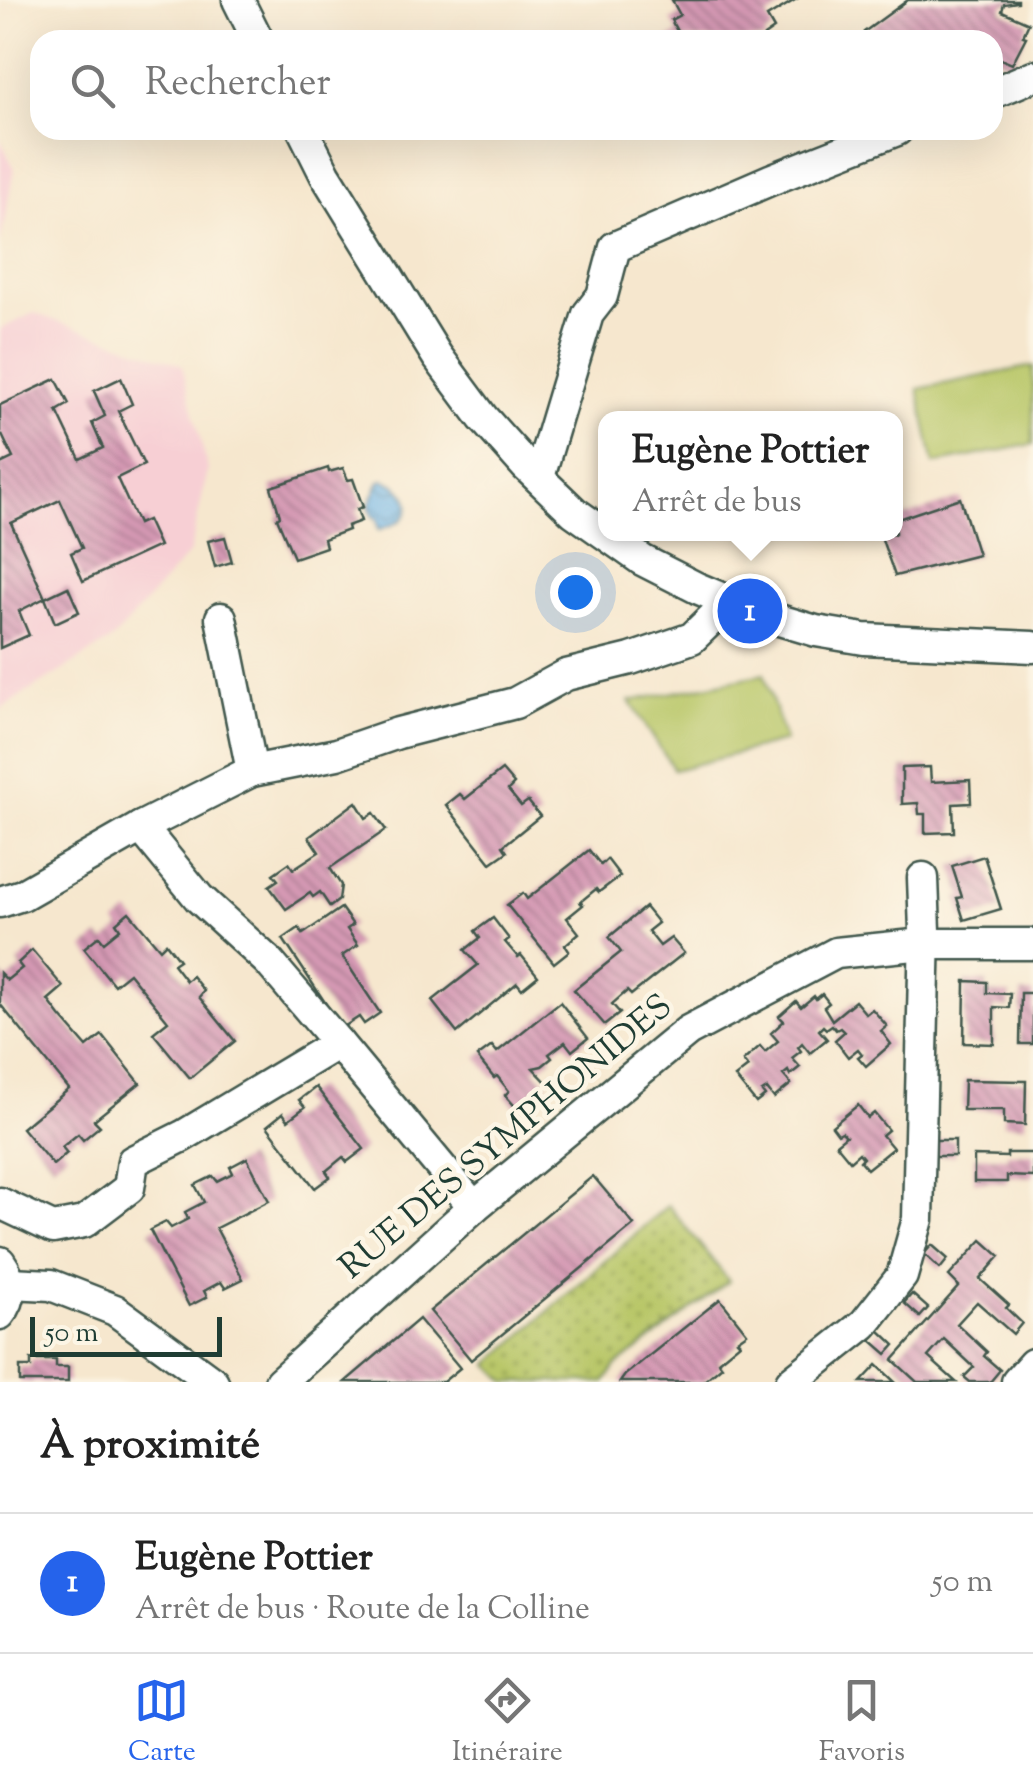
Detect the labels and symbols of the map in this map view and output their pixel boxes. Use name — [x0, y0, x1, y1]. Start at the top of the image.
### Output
your location — [550, 567, 601, 618]
pin: 1 — [718, 574, 782, 648]
street label: RUE DES SYMPHONIDES — [329, 983, 685, 1293]
scale bar — [30, 1312, 222, 1356]

